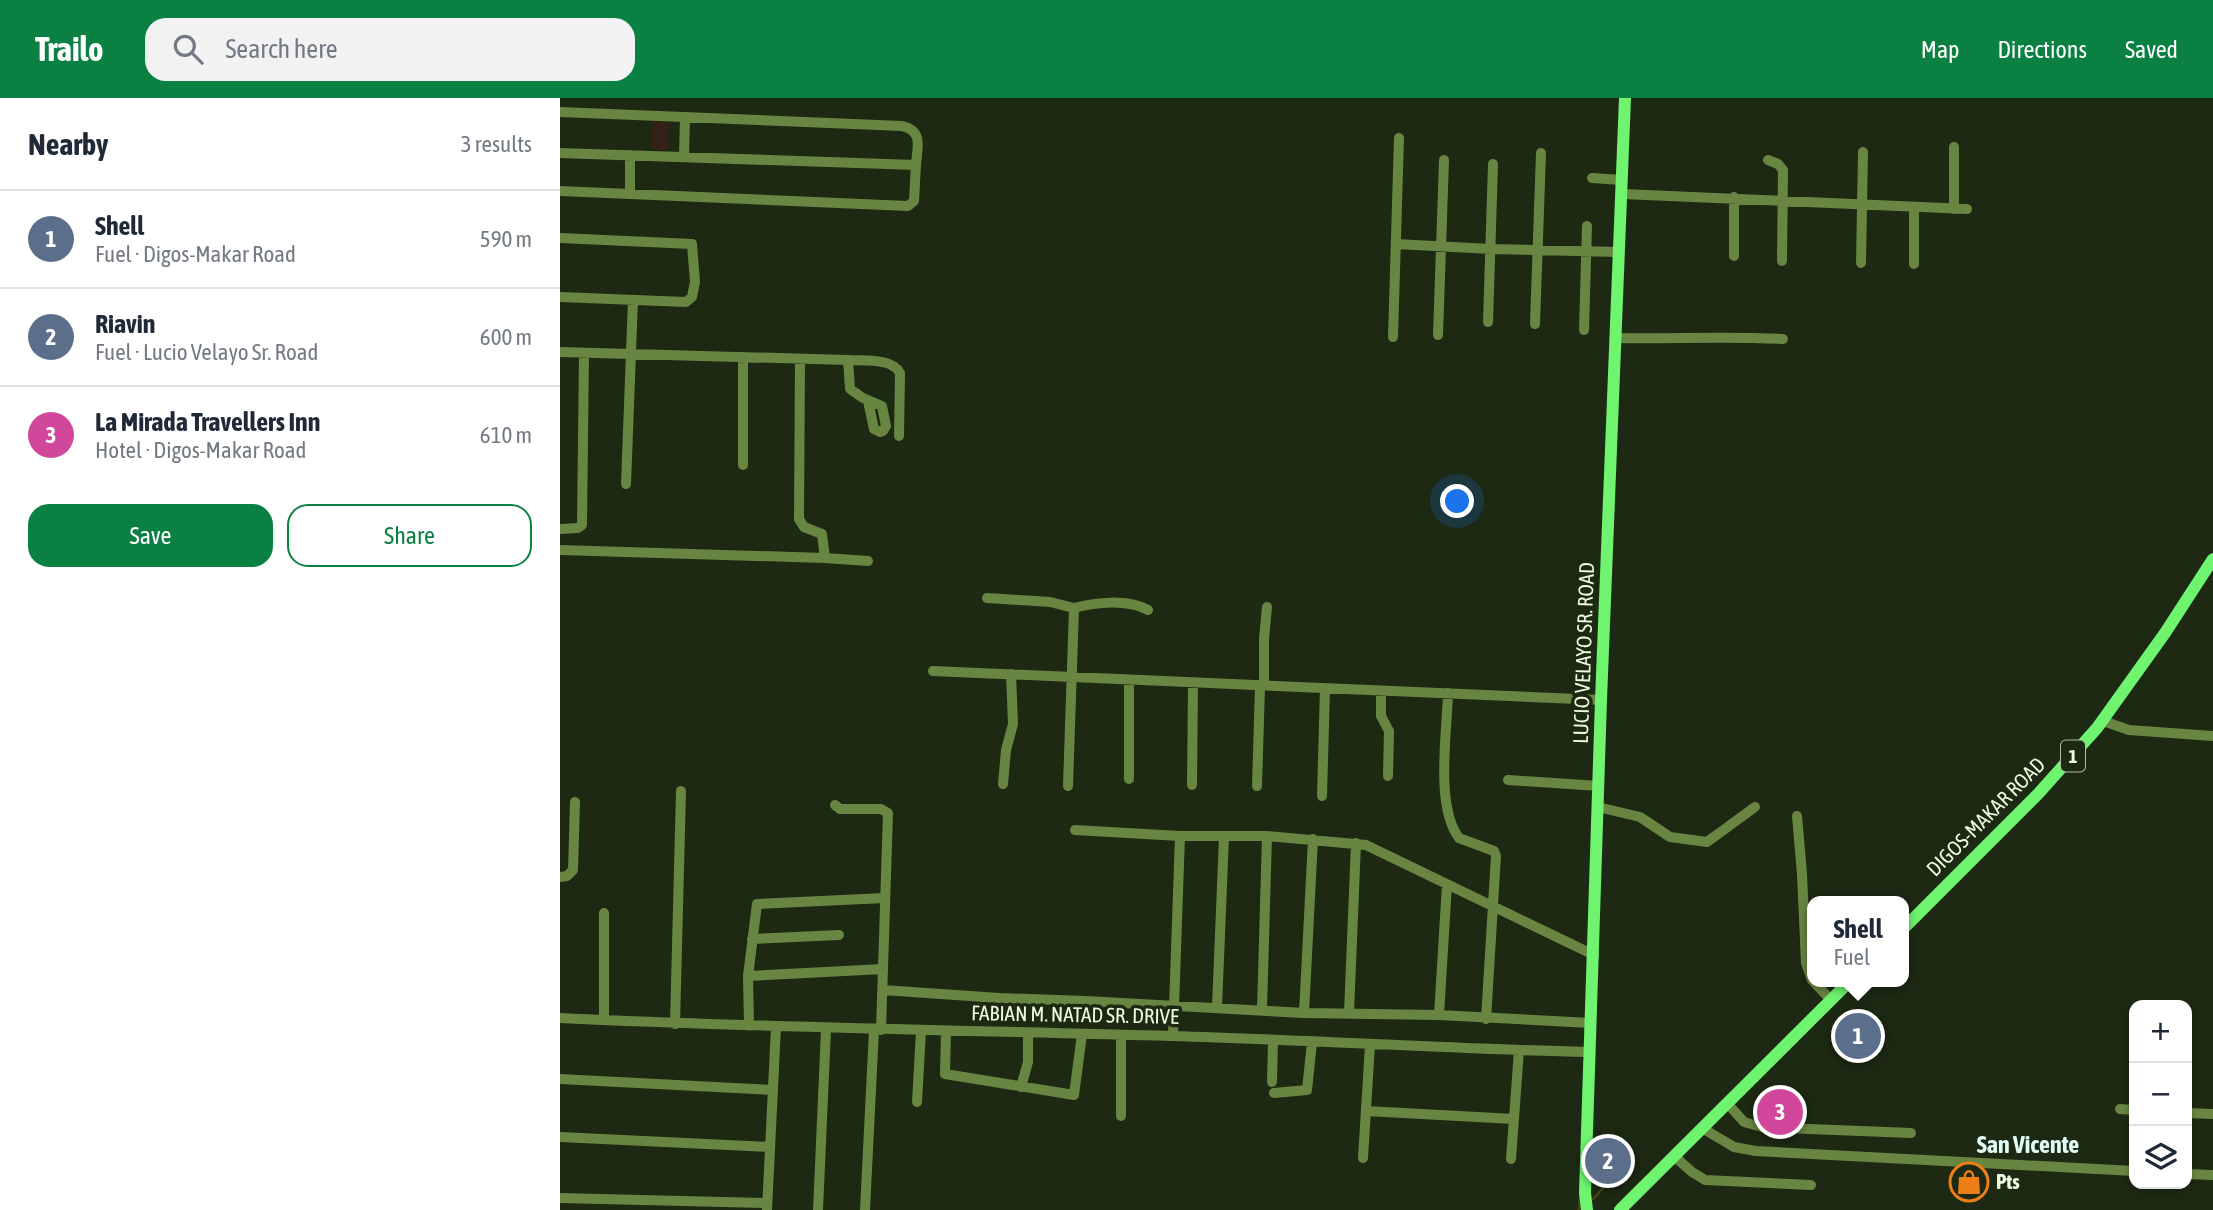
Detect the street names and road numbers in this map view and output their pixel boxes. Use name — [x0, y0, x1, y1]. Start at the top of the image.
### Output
street label: LUCIO VELAYO SR. ROAD — [1568, 562, 1598, 744]
road number: 1 — [2061, 740, 2085, 772]
street label: DIGOS-MAKAR ROAD — [1921, 752, 2049, 880]
street label: FABIAN M. NATAD SR. DRIVE — [971, 1000, 1179, 1028]

